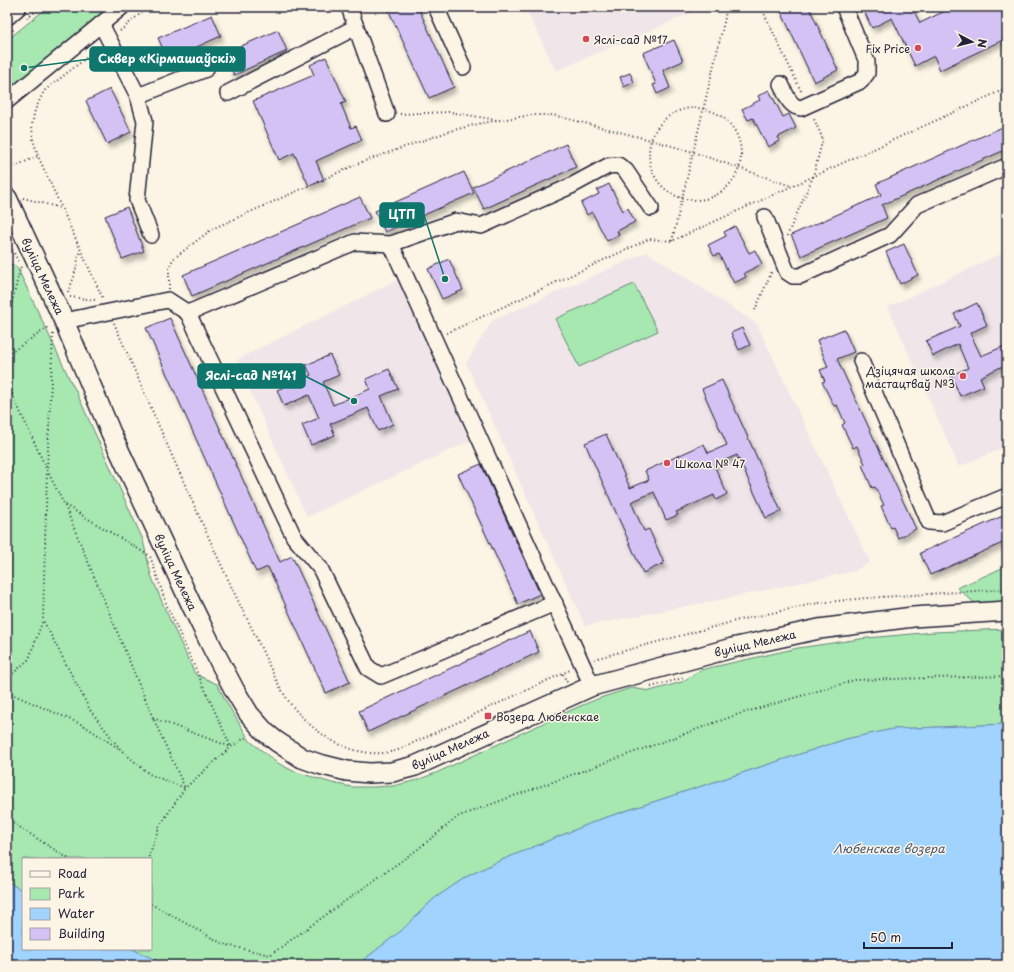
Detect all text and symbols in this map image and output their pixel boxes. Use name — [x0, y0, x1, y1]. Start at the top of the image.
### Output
north arrow — [952, 22, 992, 62]
place label: Яслі-сад №17 — [594, 31, 668, 48]
marker: Яслі-сад №17 — [581, 34, 591, 44]
text: N — [973, 38, 991, 49]
place label: Fix Price — [866, 40, 910, 57]
marker: Fix Price — [913, 43, 923, 53]
callout: Сквер «Кірмашаўскі» — [90, 47, 245, 71]
text: Сквер «Кірмашаўскі» — [98, 49, 236, 67]
callout: ЦТП — [380, 203, 424, 227]
text: ЦТП — [388, 205, 416, 223]
street label: вуліца Мележа — [18, 235, 68, 318]
place label: Дзіцячая школа мастацтваў №3 — [865, 362, 955, 392]
callout: Яслі-сад №141 — [198, 364, 305, 388]
text: Яслі-сад №141 — [205, 366, 296, 384]
marker: Дзіцячая школа мастацтваў №3 — [958, 371, 968, 381]
place label: Школа № 47 — [675, 455, 745, 472]
marker: Школа № 47 — [662, 458, 672, 468]
street label: вуліца Мележа — [151, 531, 201, 614]
street label: вуліца Мележа — [712, 625, 798, 661]
place label: Возера Любенскае — [496, 708, 599, 725]
marker: Возера Любенскае — [483, 711, 493, 721]
street label: вуліца Мележа — [408, 724, 492, 774]
water label: Любенскае возера — [833, 839, 945, 857]
legend — [22, 858, 152, 950]
text: Road — [58, 864, 87, 882]
text: Park — [58, 884, 85, 902]
text: Water — [58, 904, 95, 922]
text: Building — [58, 924, 105, 942]
scale bar — [864, 924, 952, 950]
text: 50 m — [870, 928, 901, 946]

